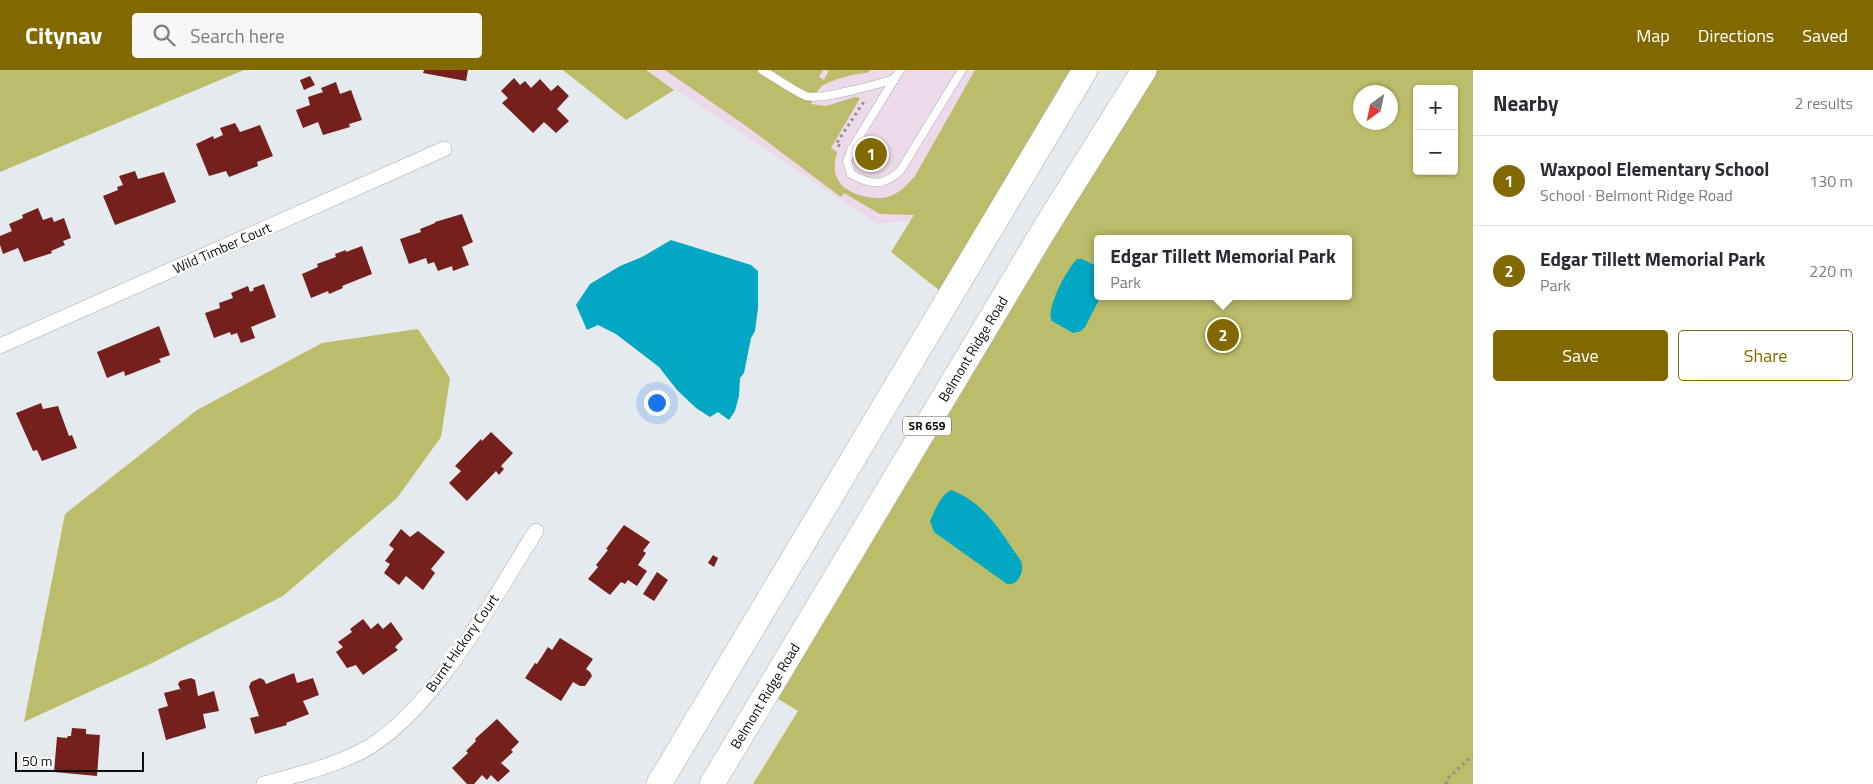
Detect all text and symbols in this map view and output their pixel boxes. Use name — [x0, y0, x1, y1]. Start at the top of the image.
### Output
search box — [132, 13, 482, 58]
text: Citynav — [25, 17, 102, 53]
icon: search — [150, 21, 178, 49]
text: Search here — [190, 21, 285, 50]
text: Map — [1636, 22, 1670, 49]
text: Directions — [1698, 22, 1774, 49]
text: Saved — [1802, 22, 1848, 49]
north arrow — [1353, 85, 1398, 130]
map controls — [1413, 85, 1458, 175]
button: + — [1413, 85, 1458, 130]
text: Nearby — [1493, 87, 1558, 119]
text: 2 results — [1794, 91, 1853, 115]
button: − — [1413, 130, 1458, 175]
pin: 1 — [855, 135, 887, 173]
text: Waxpool Elementary School — [1540, 154, 1769, 183]
text: 1 — [1505, 169, 1513, 193]
text: 130 m — [1809, 169, 1853, 193]
text: School · Belmont Ridge Road — [1540, 183, 1733, 207]
street label: Wild Timber Court — [169, 216, 274, 279]
popup — [1094, 235, 1352, 300]
text: Edgar Tillett Memorial Park — [1110, 241, 1336, 270]
text: Edgar Tillett Memorial Park — [1540, 244, 1765, 273]
text: 2 — [1505, 259, 1513, 283]
text: 220 m — [1809, 259, 1853, 283]
text: Park — [1110, 270, 1141, 294]
text: Park — [1540, 273, 1571, 297]
street label: Belmont Ridge Road — [933, 292, 1013, 406]
pin: 2 — [1207, 316, 1239, 354]
button: Save — [1493, 330, 1668, 381]
button: Share — [1678, 330, 1853, 381]
your location — [644, 390, 670, 416]
road number: SR 659 — [903, 416, 951, 436]
street label: Burnt Hickory Court — [420, 589, 503, 696]
street label: Belmont Ridge Road — [725, 639, 805, 753]
scale bar — [15, 749, 144, 772]
text: 50 m — [22, 750, 52, 771]

